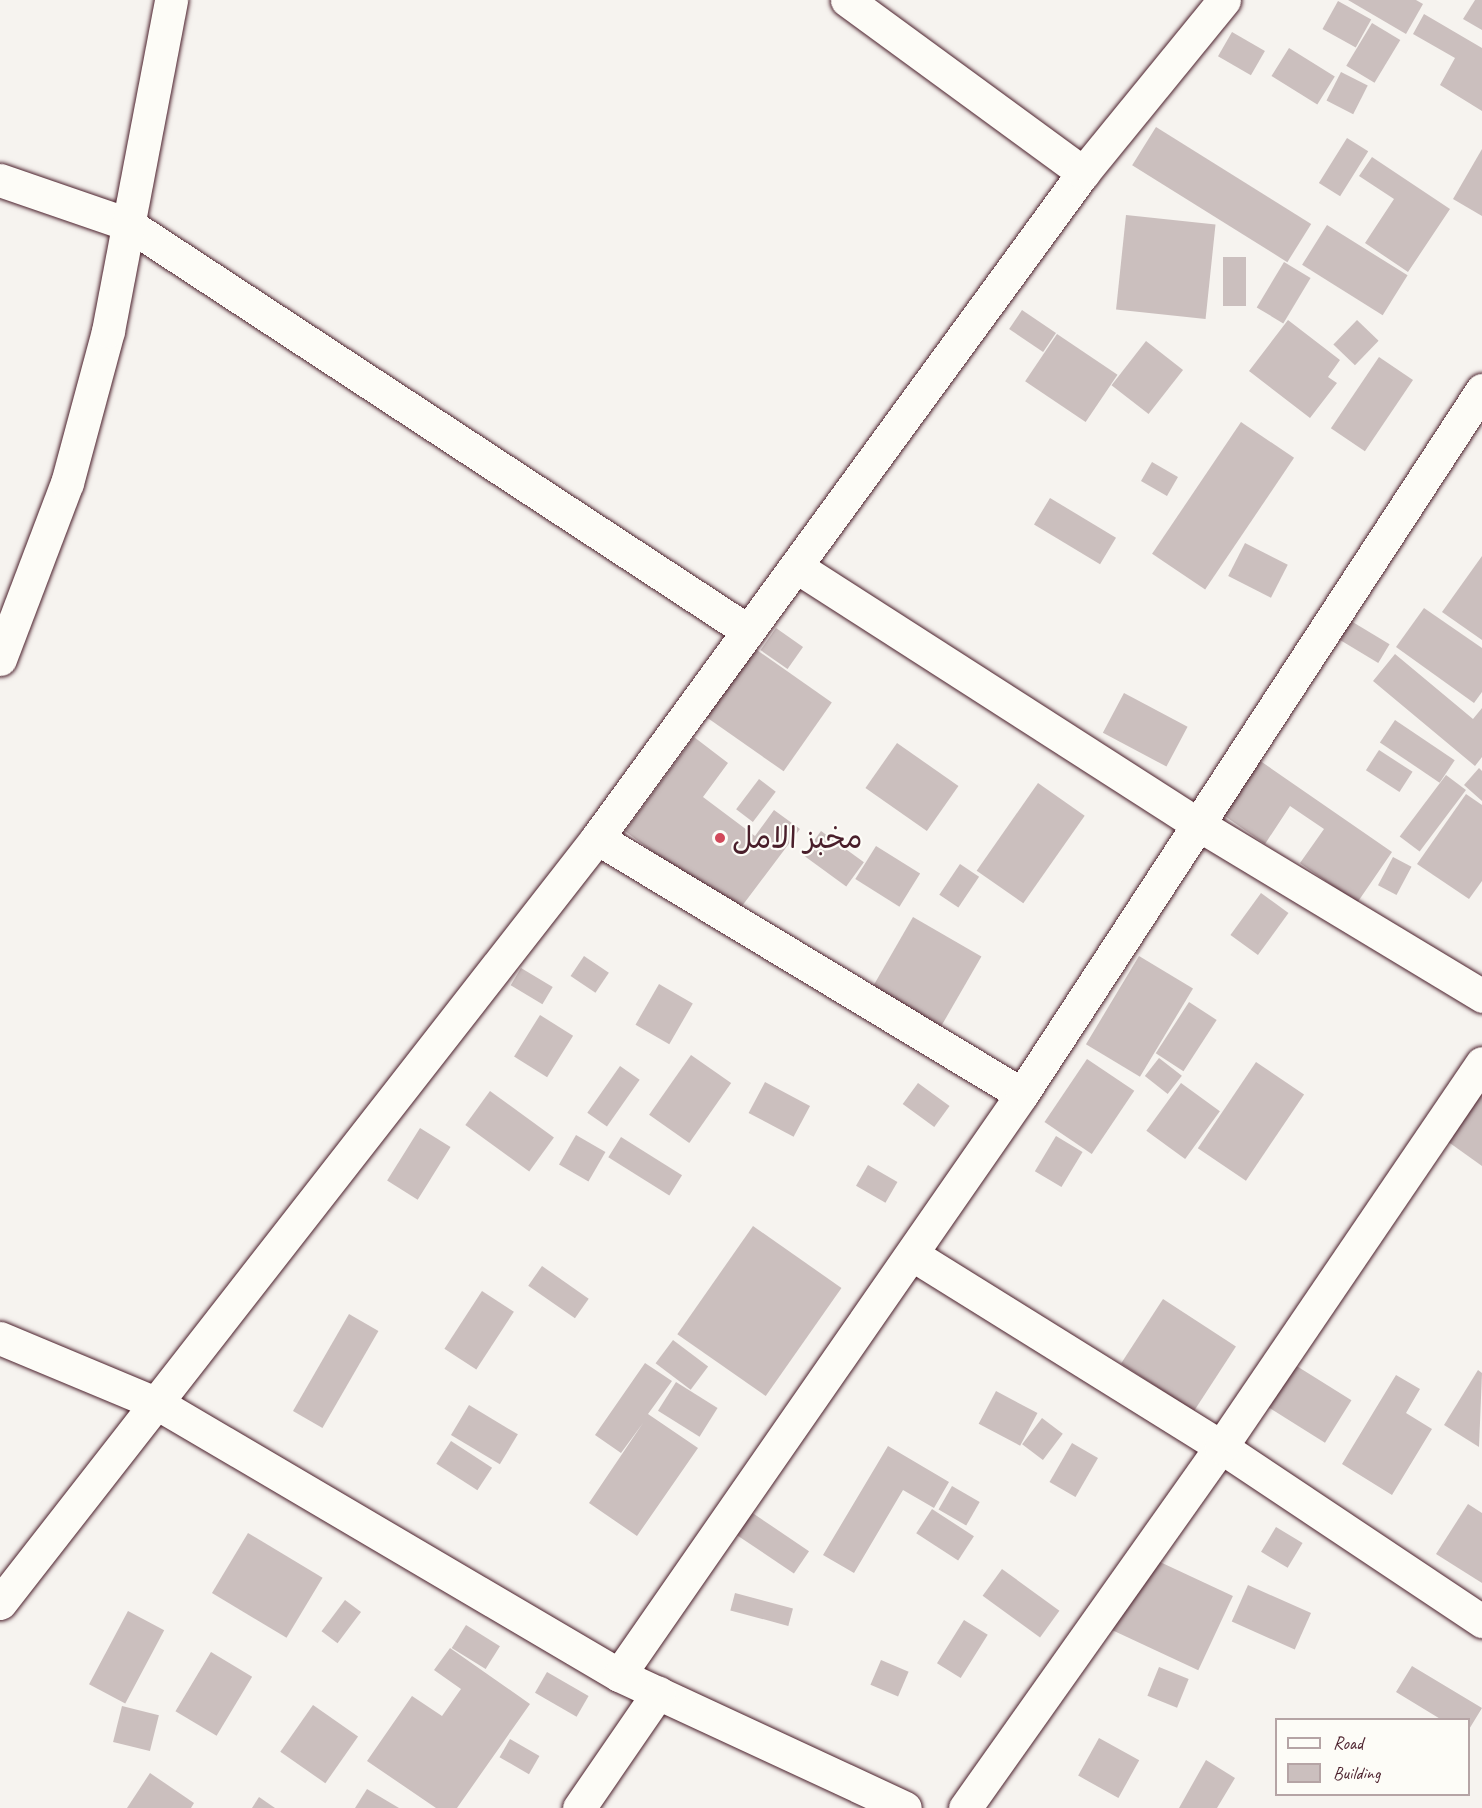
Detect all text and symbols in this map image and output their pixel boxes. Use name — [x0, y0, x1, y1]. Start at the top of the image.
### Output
place label: مخبز الامل — [732, 820, 862, 856]
marker: مخبز الامل — [713, 831, 727, 845]
legend — [1275, 1718, 1470, 1796]
text: Road — [1333, 1732, 1363, 1754]
text: Building — [1333, 1762, 1380, 1784]

